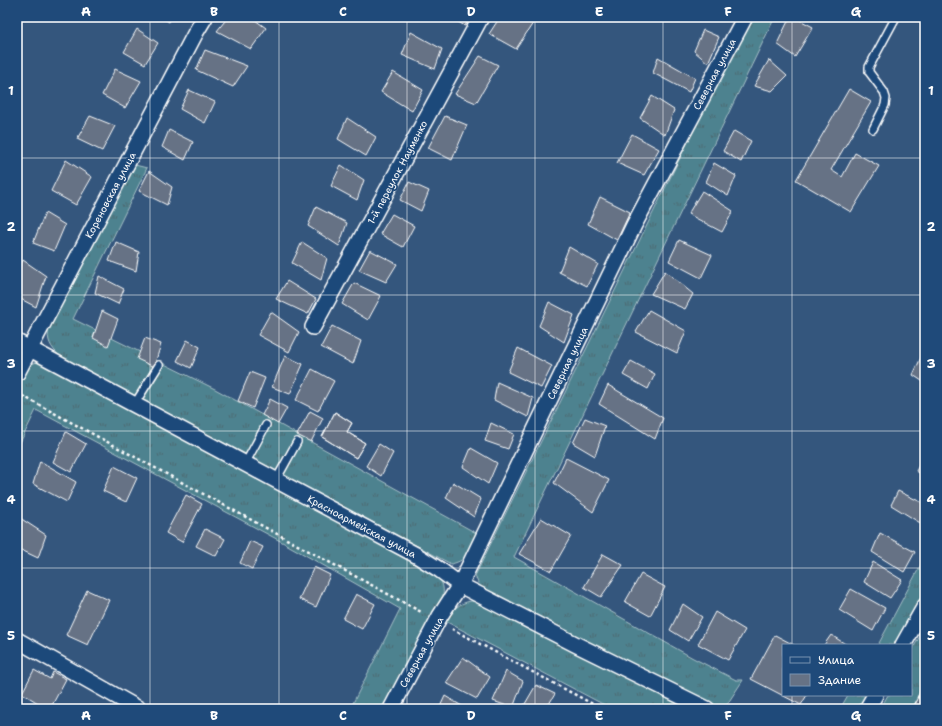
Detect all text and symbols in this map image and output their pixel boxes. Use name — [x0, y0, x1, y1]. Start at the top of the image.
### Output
text: A — [81, 3, 91, 20]
text: B — [210, 3, 218, 20]
text: C — [339, 3, 347, 20]
text: D — [466, 3, 476, 20]
text: E — [595, 3, 604, 20]
text: F — [724, 3, 732, 20]
text: G — [851, 3, 862, 20]
street label: Северная улица — [690, 36, 739, 112]
text: 1 — [8, 82, 14, 99]
text: 1 — [928, 82, 934, 99]
street label: 1-й переулок Науменко — [365, 118, 430, 226]
street label: Кореновская улица — [82, 149, 139, 241]
text: 2 — [6, 218, 16, 235]
text: 2 — [926, 218, 936, 235]
street label: Северная улица — [544, 324, 591, 402]
text: 3 — [6, 355, 16, 372]
text: 3 — [926, 355, 936, 372]
text: 4 — [6, 491, 16, 508]
text: 4 — [926, 491, 936, 508]
street label: Красноармейская улица — [305, 492, 419, 561]
street label: Северная улица — [397, 614, 447, 690]
text: 5 — [7, 627, 15, 644]
text: 5 — [927, 627, 935, 644]
legend — [782, 644, 912, 696]
text: Улица — [818, 652, 855, 668]
text: Здание — [818, 672, 862, 688]
text: A — [81, 707, 91, 724]
text: B — [210, 707, 218, 724]
text: C — [339, 707, 347, 724]
text: D — [466, 707, 476, 724]
text: E — [595, 707, 604, 724]
text: F — [724, 707, 732, 724]
text: G — [851, 707, 862, 724]

